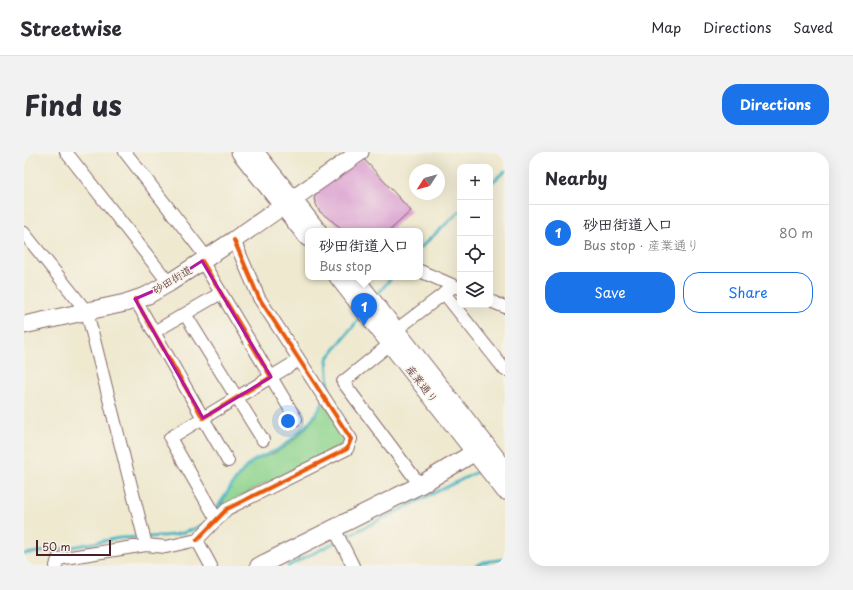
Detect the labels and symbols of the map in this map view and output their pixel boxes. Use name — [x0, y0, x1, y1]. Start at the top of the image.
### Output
north arrow — [409, 164, 445, 200]
street label: 砂田街道 — [149, 261, 195, 298]
pin: 1 — [351, 293, 377, 326]
street label: 産業通り — [402, 361, 443, 406]
your location — [278, 411, 298, 431]
scale bar — [36, 538, 111, 557]

